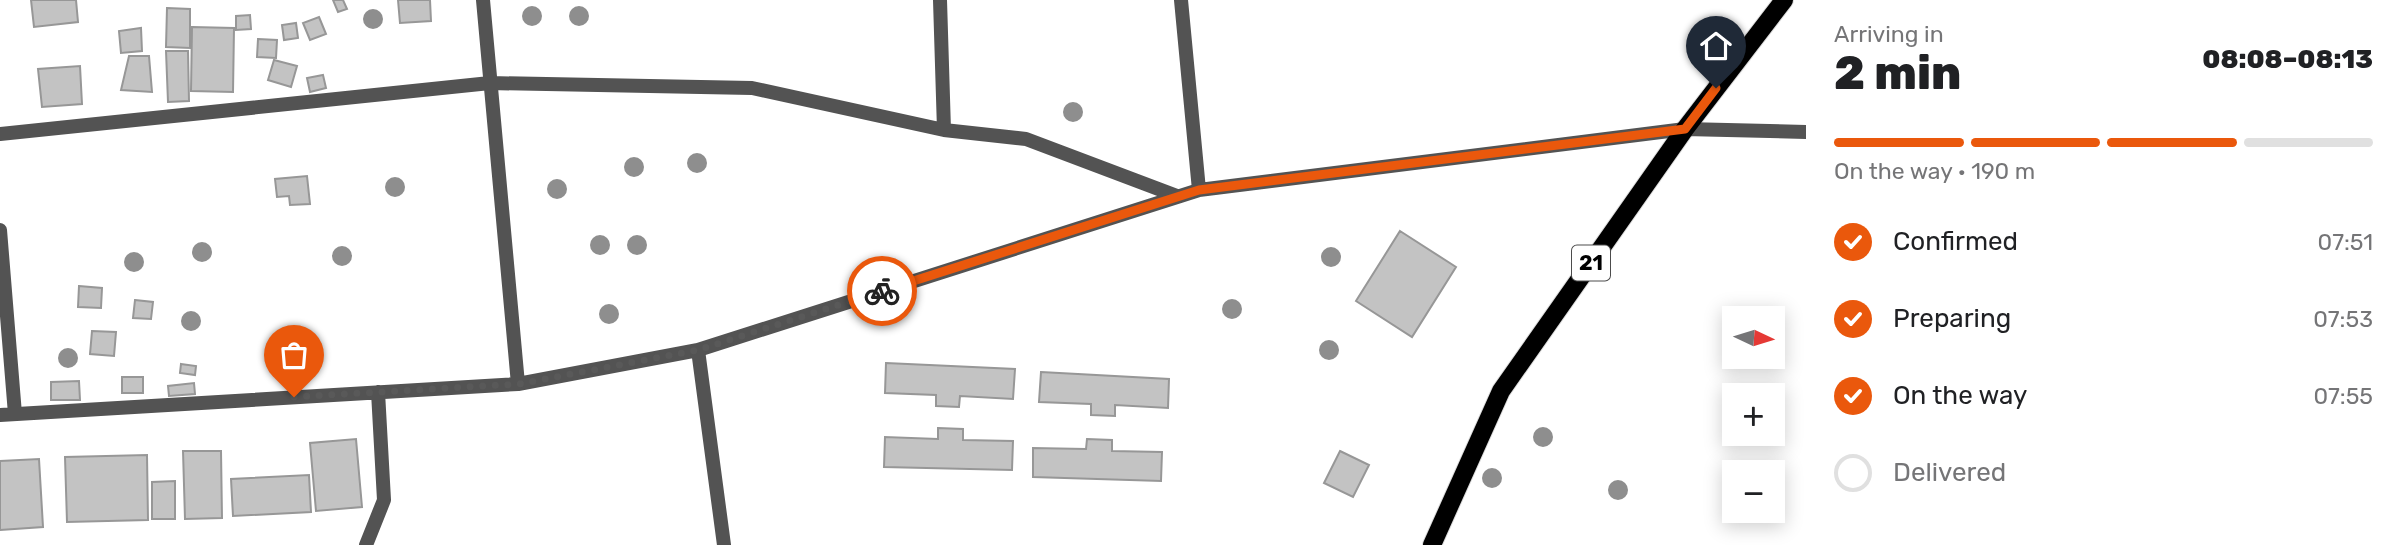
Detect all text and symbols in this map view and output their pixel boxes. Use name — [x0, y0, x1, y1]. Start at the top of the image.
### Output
pin — [1686, 16, 1746, 88]
text: Arriving in — [1834, 20, 1944, 48]
icon: home — [1697, 27, 1735, 65]
text: 08:08–08:13 — [2202, 44, 2373, 75]
text: 2 min — [1834, 46, 1961, 101]
text: On the way · 190 m — [1834, 157, 2035, 185]
icon: check — [1834, 223, 1872, 261]
text: Confirmed — [1893, 226, 2018, 257]
text: 07:51 — [2318, 228, 2373, 256]
road number: 21 — [1572, 246, 1610, 280]
courier — [847, 256, 917, 326]
icon: bike — [863, 272, 901, 310]
icon: check — [1834, 300, 1872, 338]
text: Preparing — [1893, 303, 2011, 334]
text: 07:53 — [2313, 305, 2373, 333]
north arrow — [1722, 306, 1785, 369]
map controls — [1722, 306, 1785, 523]
pin — [264, 325, 324, 397]
icon: bag — [275, 336, 313, 374]
icon: check — [1834, 377, 1872, 415]
text: On the way — [1893, 380, 2027, 411]
text: 07:55 — [2313, 382, 2373, 410]
button: + — [1722, 383, 1785, 446]
text: Delivered — [1893, 457, 2006, 488]
button: − — [1722, 460, 1785, 523]

